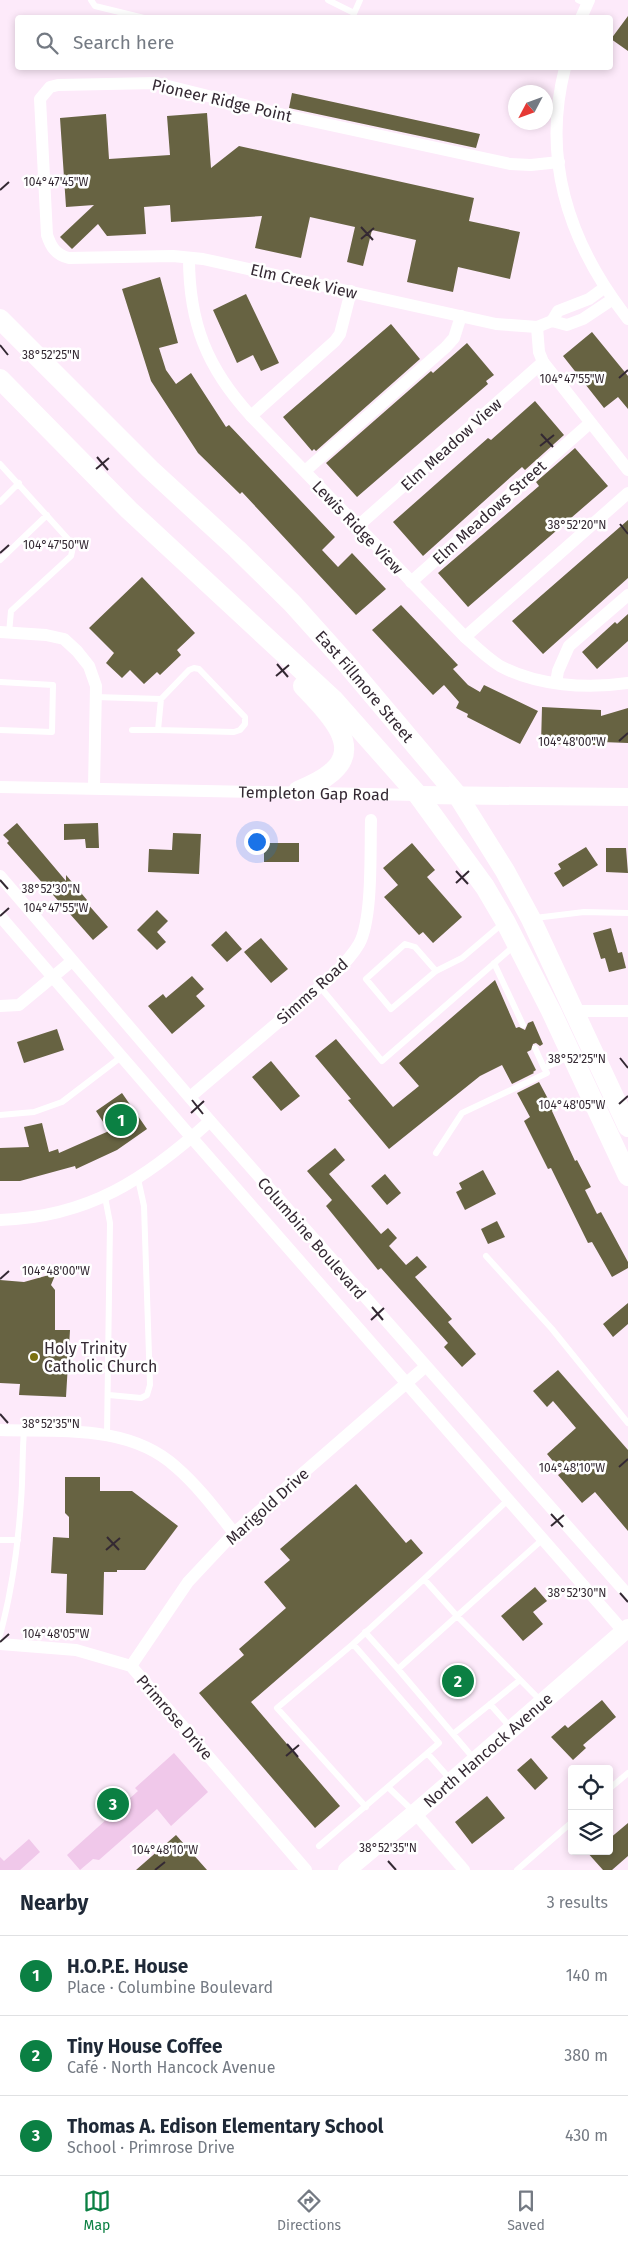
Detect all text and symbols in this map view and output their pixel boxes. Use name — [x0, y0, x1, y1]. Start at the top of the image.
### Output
search box — [15, 15, 613, 70]
icon: search — [33, 29, 61, 57]
text: Search here — [73, 31, 174, 54]
street label: Pioneer Ridge Point — [150, 75, 294, 126]
north arrow — [508, 85, 553, 130]
text: 104°47'45"W — [24, 175, 89, 189]
street label: Elm Creek View — [249, 260, 360, 303]
text: 38°52'25"N — [22, 348, 80, 362]
text: 104°47'55"W — [539, 372, 605, 386]
street label: Elm Meadow View — [397, 394, 506, 495]
street label: Elm Meadows Street — [429, 456, 550, 568]
street label: Lewis Ridge View — [308, 477, 407, 578]
text: 38°52'20"N — [548, 518, 606, 532]
text: 104°47'50"W — [23, 538, 89, 552]
street label: East Fillmore Street — [311, 627, 418, 746]
text: 104°48'00"W — [538, 735, 606, 749]
street label: Templeton Gap Road — [238, 783, 389, 804]
your location — [244, 829, 270, 855]
text: 38°52'30"N — [22, 882, 80, 896]
text: 104°47'55"W — [23, 901, 89, 915]
street label: Simms Road — [273, 954, 352, 1028]
text: 38°52'25"N — [548, 1052, 606, 1066]
text: 104°48'05"W — [539, 1098, 606, 1112]
pin: 1 — [105, 1101, 137, 1139]
street label: Columbine Boulevard — [254, 1173, 370, 1303]
text: 104°48'00"W — [22, 1264, 90, 1278]
place label: Holy Trinity Catholic Church — [44, 1339, 157, 1376]
marker: Holy Trinity Catholic Church — [28, 1351, 40, 1363]
text: 38°52'35"N — [22, 1417, 80, 1431]
text: 104°48'10"W — [539, 1461, 605, 1475]
street label: Marigold Drive — [222, 1464, 313, 1549]
text: 38°52'30"N — [548, 1586, 606, 1600]
text: 104°48'05"W — [23, 1627, 90, 1641]
pin: 2 — [442, 1662, 474, 1700]
street label: Primrose Drive — [133, 1671, 217, 1764]
street label: North Hancock Avenue — [420, 1689, 556, 1811]
map controls — [568, 1765, 613, 1855]
button: locate — [568, 1765, 613, 1810]
pin: 3 — [97, 1785, 129, 1823]
button: layers — [568, 1810, 613, 1855]
text: 38°52'35"N — [359, 1841, 417, 1855]
text: 104°48'10"W — [132, 1843, 198, 1857]
text: Nearby — [20, 1890, 88, 1916]
text: 3 results — [547, 1893, 608, 1912]
text: H.O.P.E. House — [67, 1955, 188, 1978]
text: 1 — [32, 1966, 40, 1985]
text: 140 m — [566, 1966, 608, 1985]
text: Place · Columbine Boulevard — [67, 1978, 273, 1997]
text: Tiny House Coffee — [67, 2035, 223, 2058]
text: 2 — [32, 2046, 40, 2065]
text: 380 m — [564, 2046, 608, 2065]
text: Café · North Hancock Avenue — [67, 2058, 275, 2077]
text: Thomas A. Edison Elementary School — [67, 2115, 383, 2138]
text: 3 — [32, 2126, 40, 2145]
text: 430 m — [565, 2126, 608, 2145]
text: School · Primrose Drive — [67, 2138, 235, 2157]
tab: Map — [83, 2187, 111, 2234]
tab: Directions — [277, 2187, 341, 2234]
tab: Saved — [507, 2187, 545, 2234]

